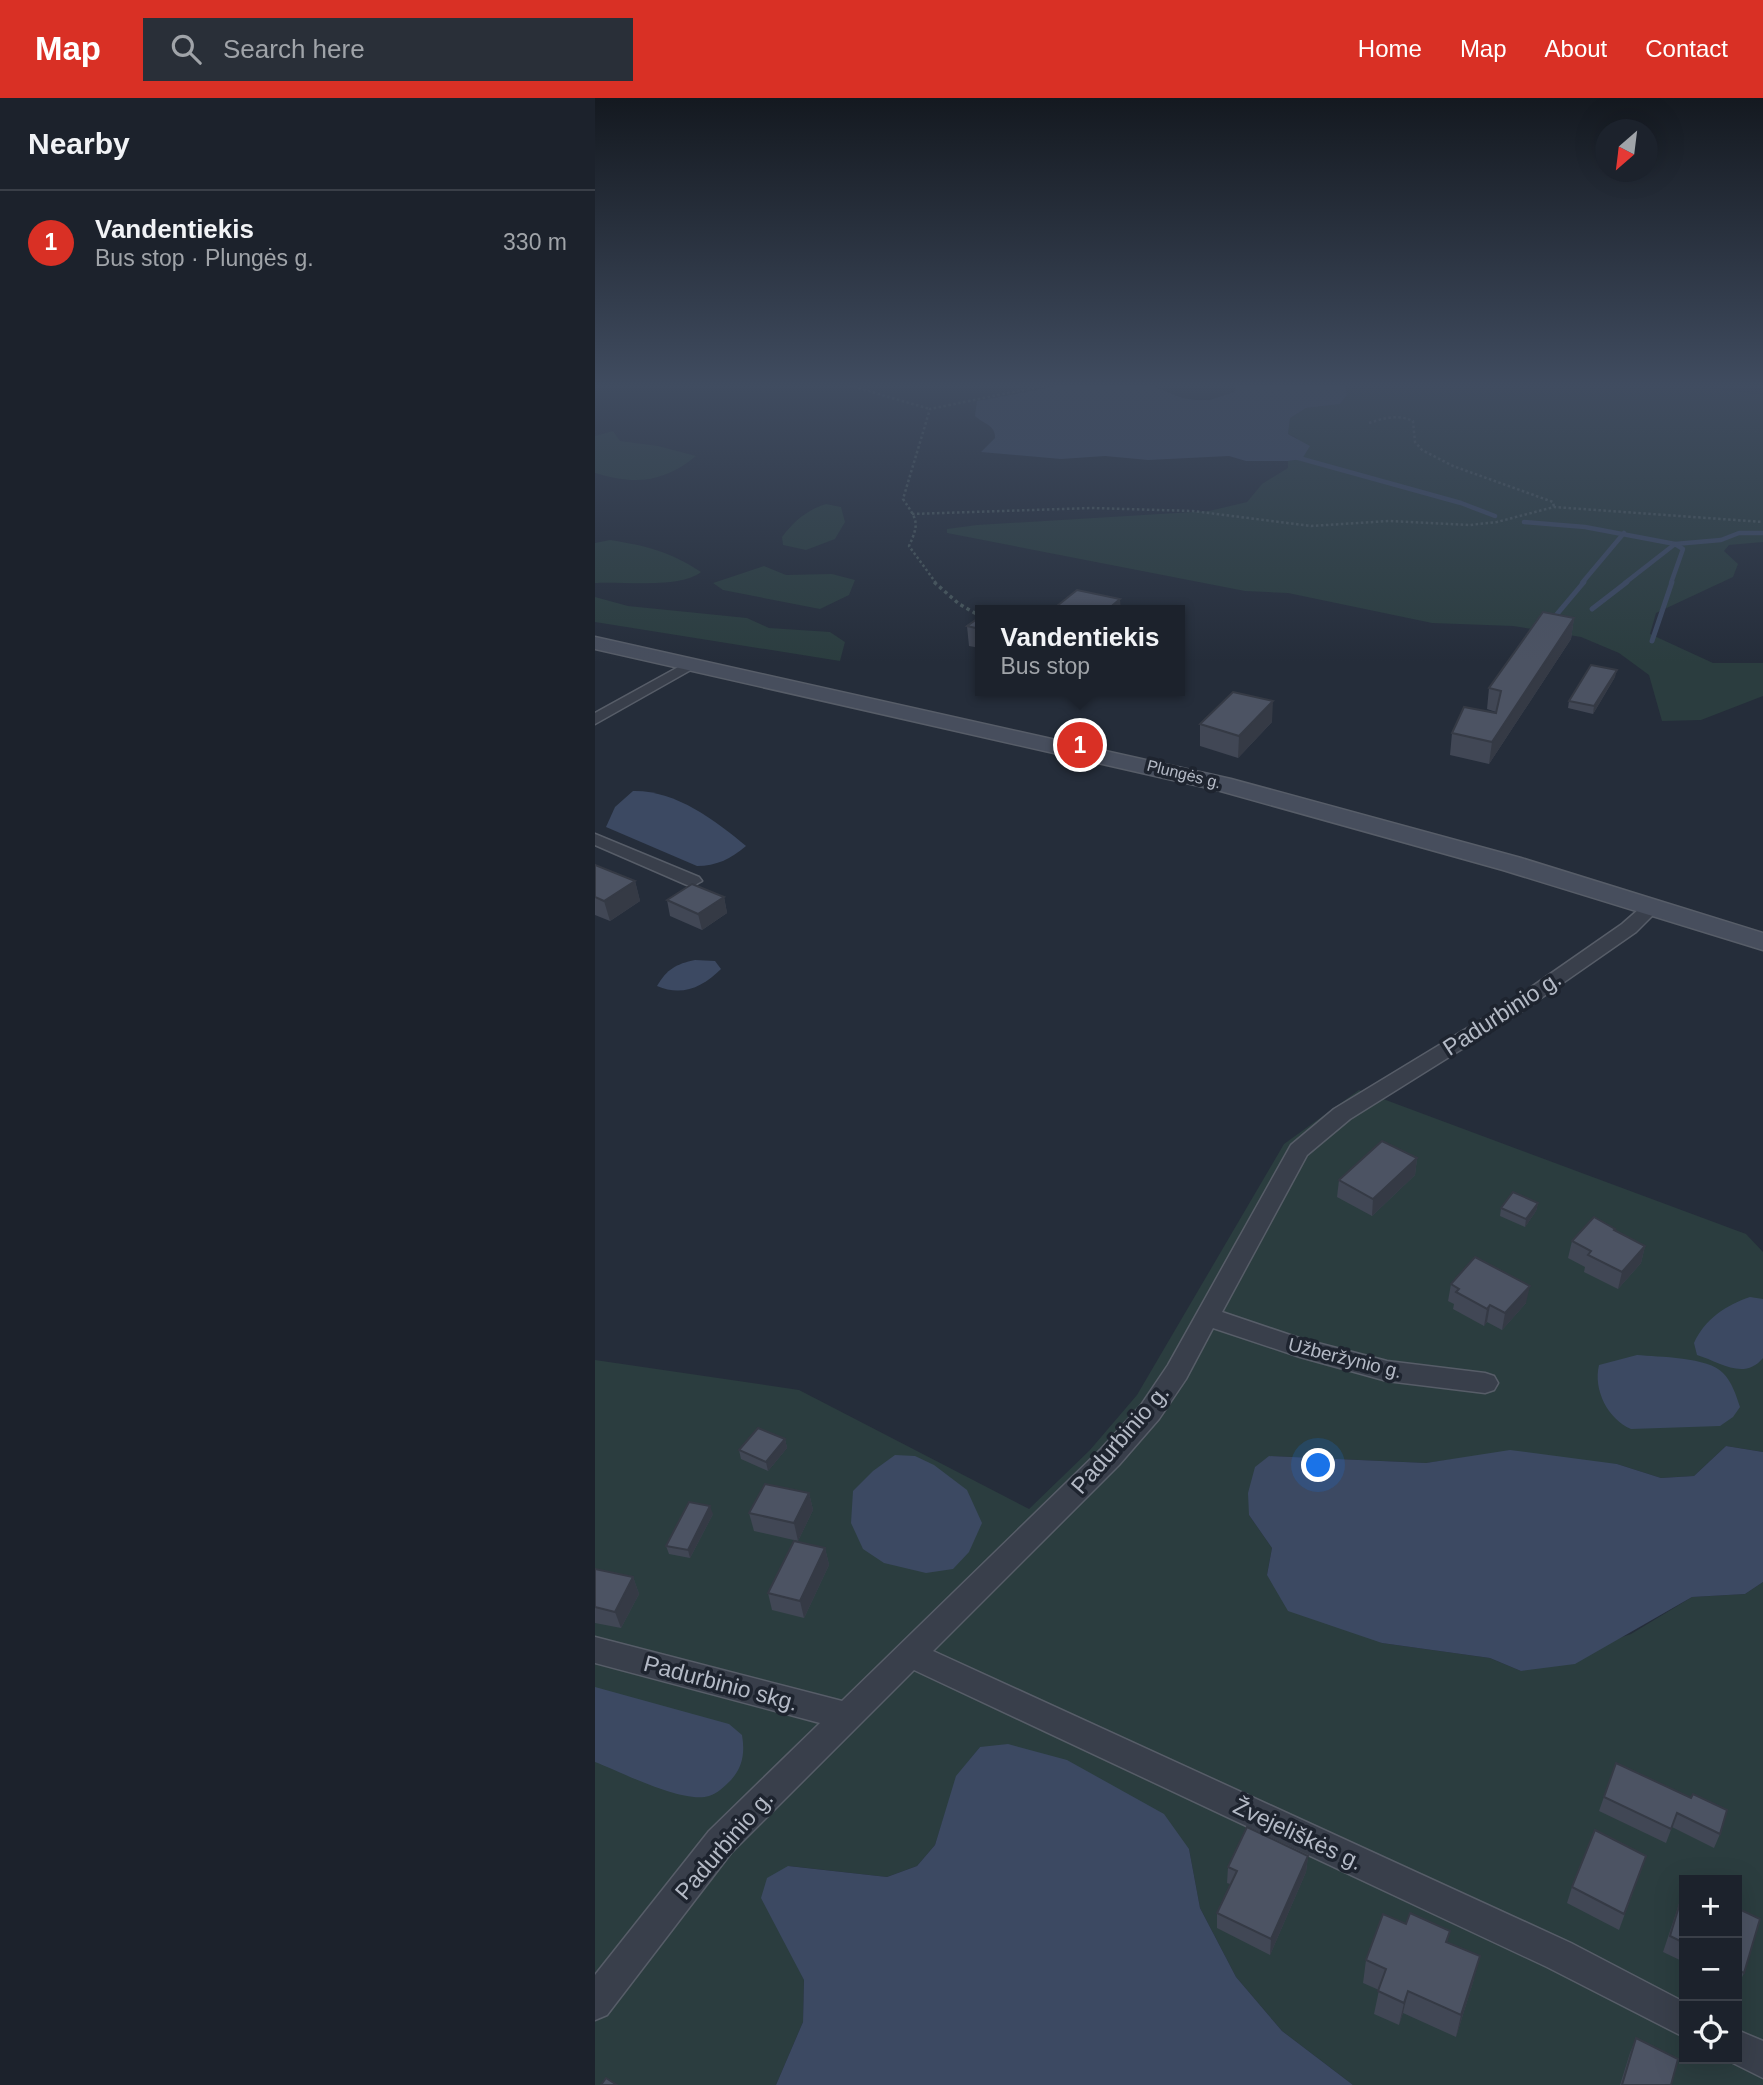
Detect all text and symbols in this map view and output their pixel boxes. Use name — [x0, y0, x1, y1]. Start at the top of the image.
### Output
search box — [143, 18, 633, 81]
text: Map — [35, 30, 101, 67]
icon: search — [167, 30, 205, 68]
text: Search here — [223, 34, 365, 64]
text: Home — [1358, 35, 1422, 62]
text: Map — [1460, 35, 1507, 62]
text: About — [1545, 35, 1607, 62]
text: Contact — [1645, 35, 1728, 62]
north arrow — [1595, 119, 1658, 182]
text: Nearby — [28, 127, 130, 160]
text: Vandentiekis — [95, 214, 254, 244]
text: 1 — [45, 229, 57, 255]
text: 330 m — [503, 229, 567, 255]
text: Bus stop · Plungės g. — [95, 245, 314, 271]
popup — [975, 605, 1185, 696]
text: Vandentiekis — [1001, 622, 1159, 652]
text: Bus stop — [1001, 653, 1090, 679]
pin: 1 — [1057, 719, 1103, 771]
street label: Plungės g. — [1145, 757, 1223, 791]
street label: Padurbinio g. — [1438, 965, 1566, 1061]
street label: Užberžynio g. — [1286, 1334, 1404, 1382]
street label: Padurbinio g. — [1066, 1379, 1174, 1499]
your location — [1301, 1448, 1335, 1482]
street label: Padurbinio skg. — [641, 1650, 801, 1716]
street label: Padurbinio g. — [670, 1785, 778, 1905]
street label: Žvejeliškės g. — [1229, 1793, 1367, 1875]
map controls — [1679, 1875, 1742, 2064]
button: + — [1679, 1875, 1742, 1938]
button: − — [1679, 1938, 1742, 2001]
button: locate — [1679, 2001, 1742, 2064]

